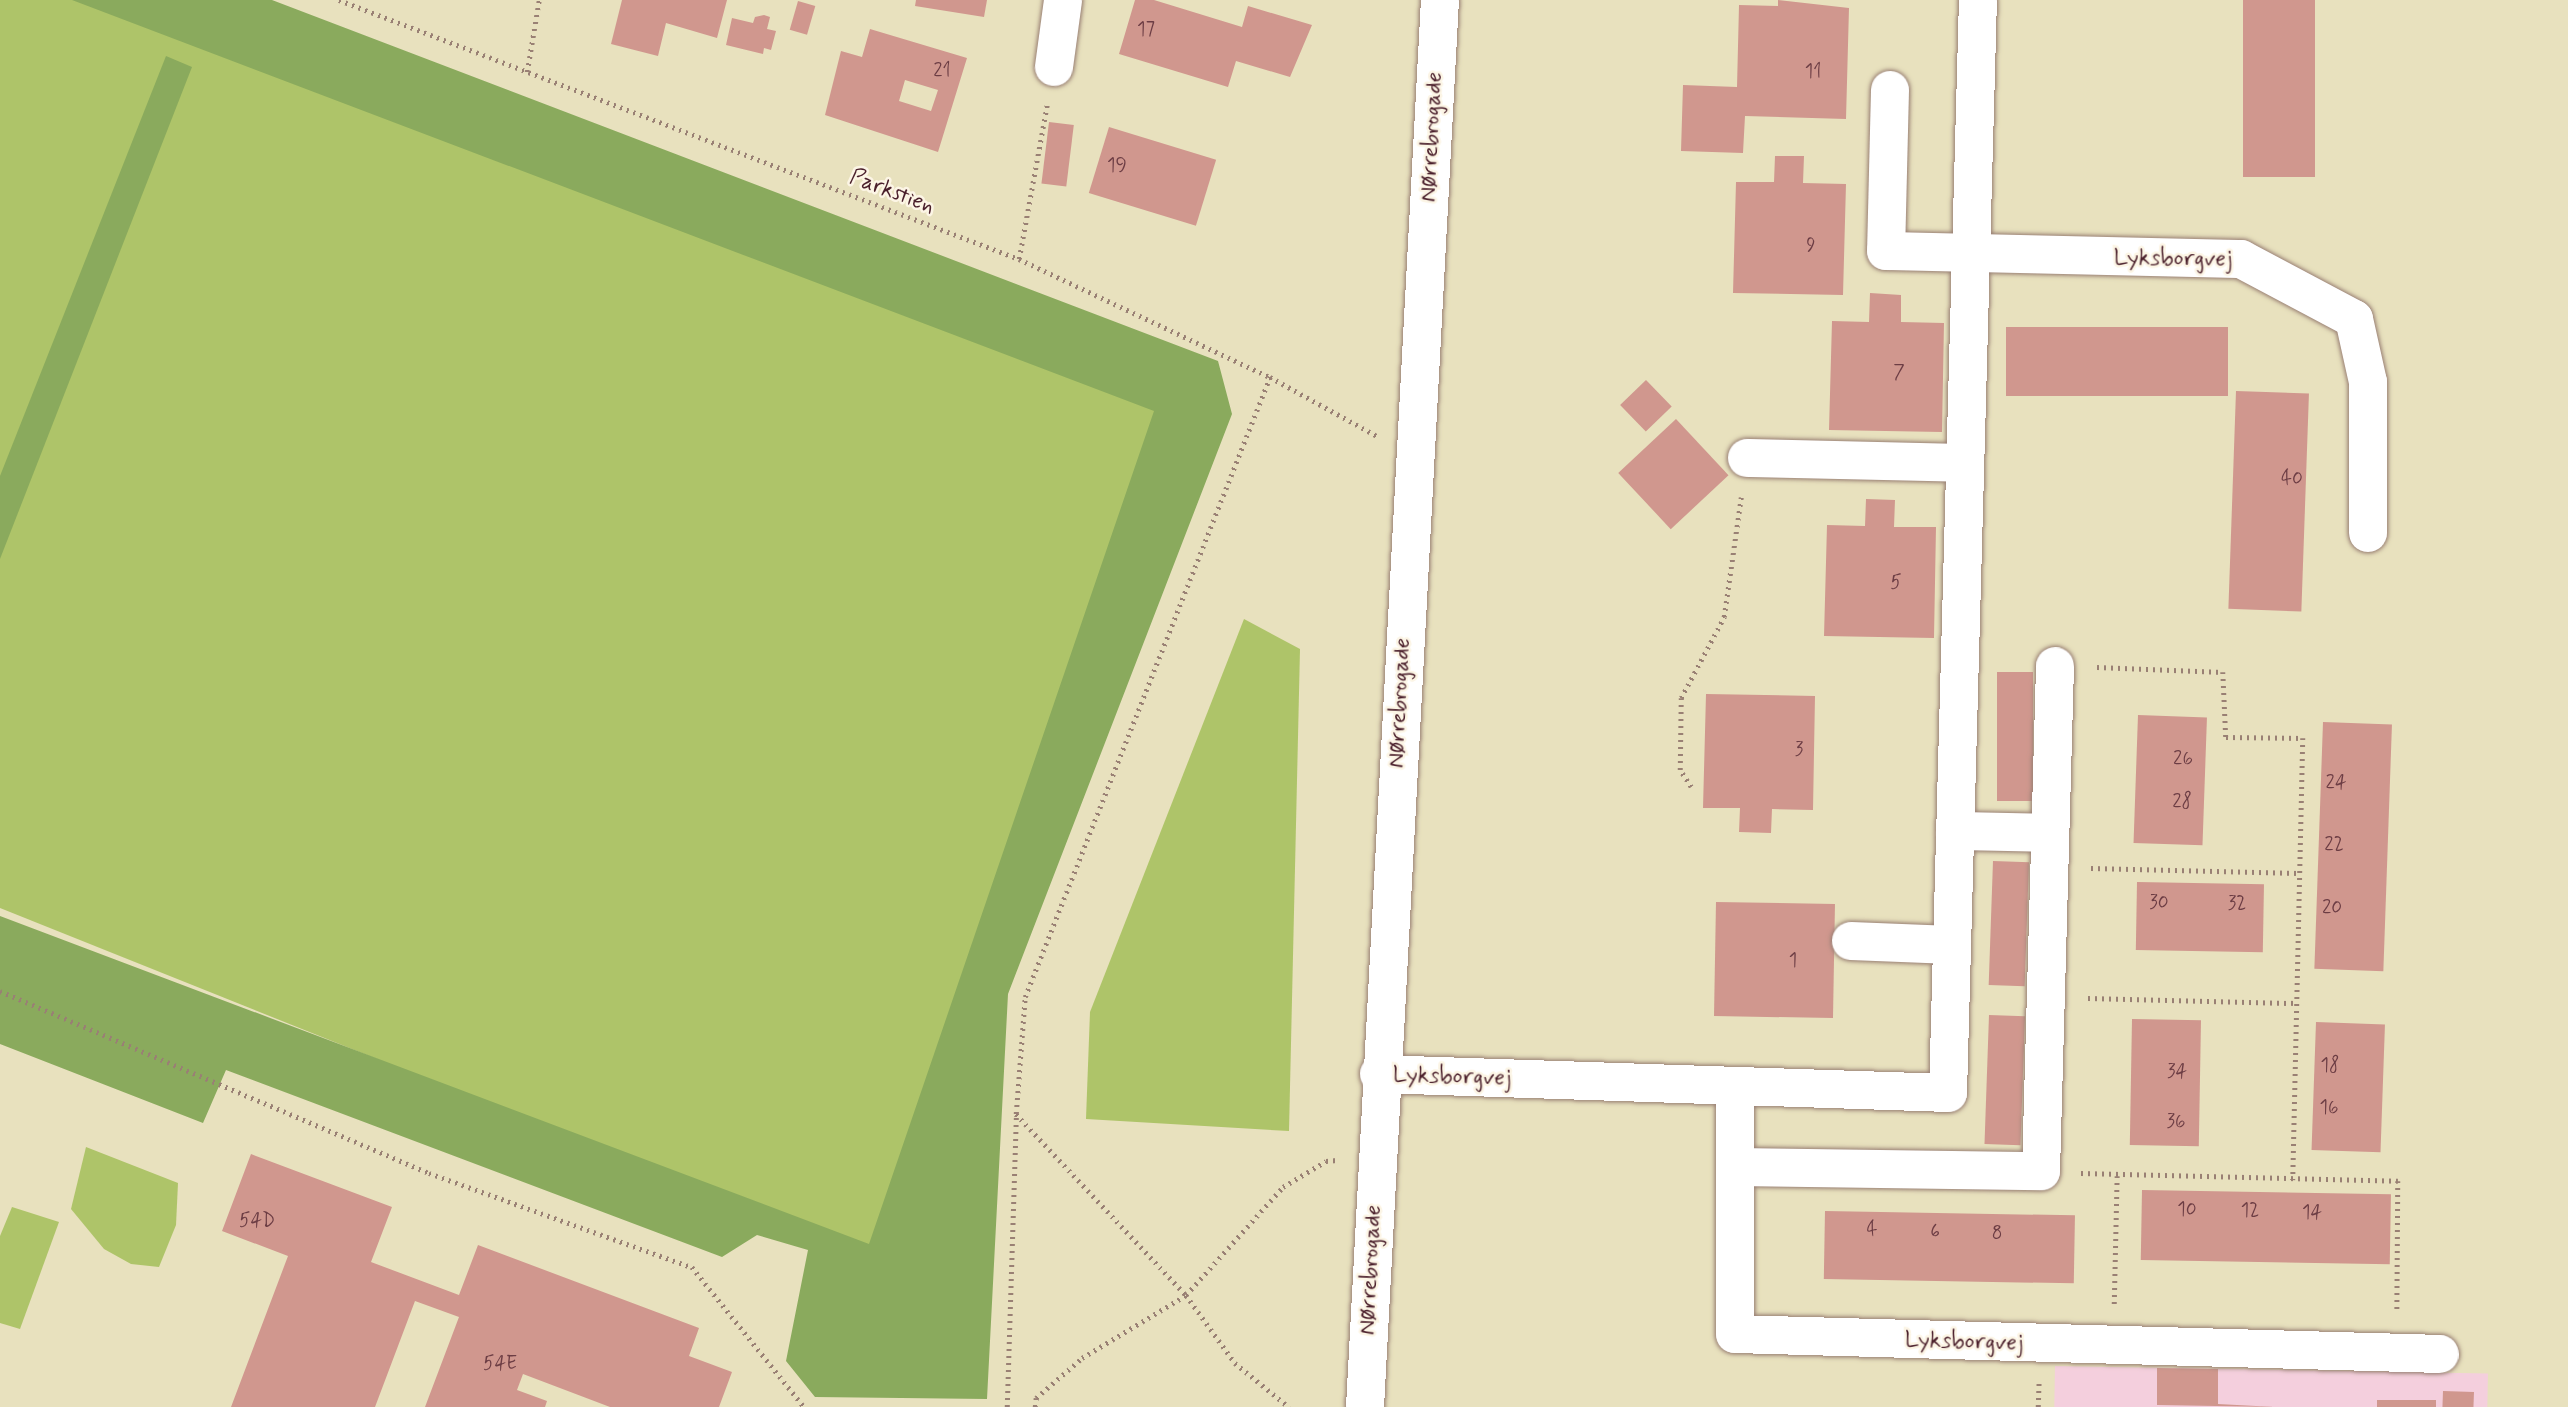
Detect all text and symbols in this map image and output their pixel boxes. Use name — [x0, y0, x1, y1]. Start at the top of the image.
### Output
house number: 17 — [1137, 19, 1155, 41]
house number: 21 — [933, 60, 951, 82]
house number: 11 — [1805, 61, 1821, 83]
street label: Nørrebrogade — [1415, 71, 1449, 203]
house number: 19 — [1107, 155, 1127, 177]
street label: Parkstien — [846, 163, 938, 221]
house number: 9 — [1806, 235, 1816, 257]
street label: Lyksborgvej — [2113, 244, 2233, 274]
house number: 7 — [1893, 362, 1905, 384]
house number: 40 — [2281, 468, 2303, 490]
house number: 5 — [1890, 572, 1902, 594]
street label: Nørrebrogade — [1383, 637, 1417, 769]
house number: 3 — [1795, 739, 1803, 761]
house number: 26 — [2173, 748, 2193, 770]
house number: 24 — [2326, 772, 2346, 794]
house number: 28 — [2172, 791, 2192, 813]
house number: 22 — [2324, 834, 2344, 856]
house number: 30 — [2149, 892, 2169, 914]
house number: 32 — [2228, 893, 2246, 915]
house number: 20 — [2322, 897, 2342, 919]
house number: 1 — [1789, 950, 1797, 972]
house number: 18 — [2321, 1055, 2339, 1077]
street label: Lyksborgvej — [1392, 1061, 1512, 1093]
house number: 34 — [2167, 1061, 2187, 1083]
house number: 16 — [2320, 1097, 2338, 1119]
house number: 36 — [2166, 1111, 2186, 1133]
house number: 10 — [2177, 1199, 2197, 1221]
house number: 12 — [2241, 1200, 2259, 1222]
house number: 14 — [2302, 1202, 2322, 1224]
street label: Nørrebrogade — [1354, 1204, 1388, 1336]
house number: 54D — [239, 1210, 275, 1232]
house number: 4 — [1866, 1219, 1878, 1241]
house number: 6 — [1930, 1221, 1940, 1243]
house number: 8 — [1992, 1223, 2002, 1245]
street label: Lyksborgvej — [1904, 1326, 2024, 1358]
house number: 54E — [483, 1353, 517, 1375]

